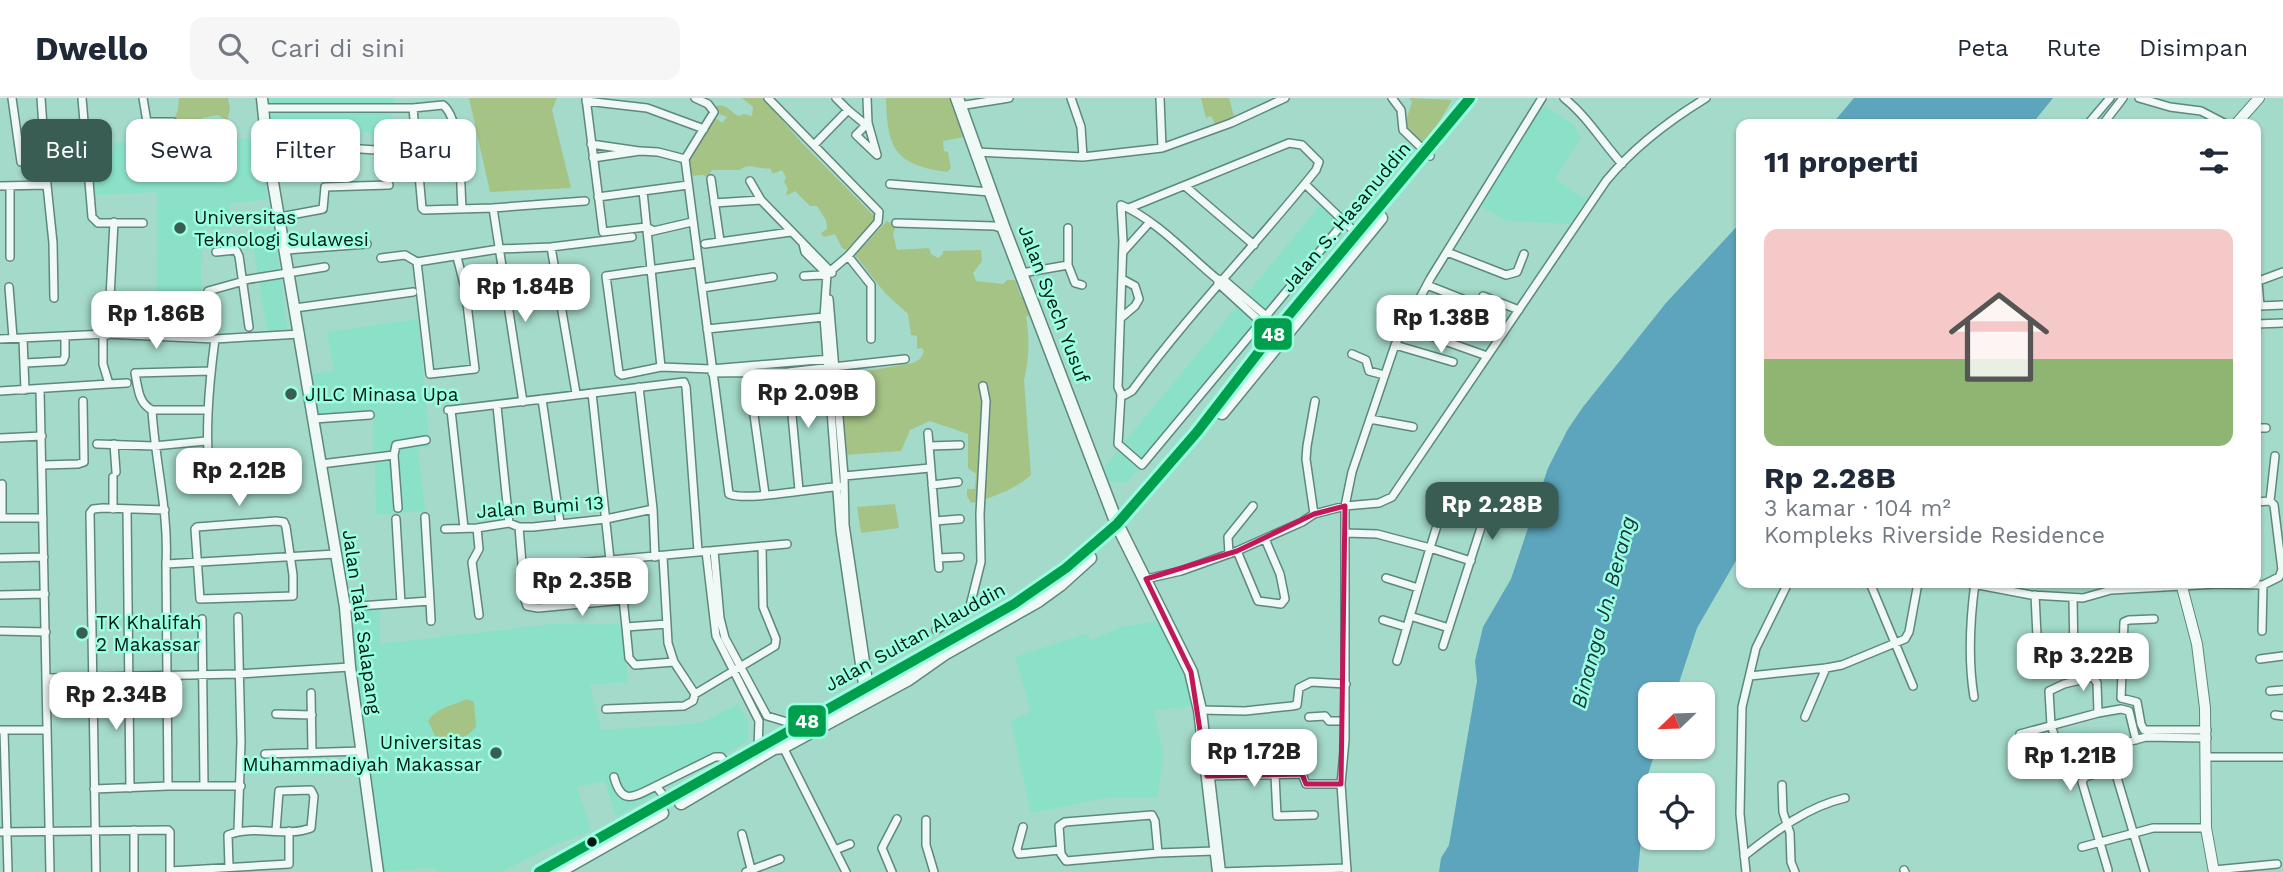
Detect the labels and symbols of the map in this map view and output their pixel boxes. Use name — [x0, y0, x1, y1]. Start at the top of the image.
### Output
street label: Jalan S. Hasanuddin — [1276, 137, 1416, 297]
place label: Universitas Teknologi Sulawesi — [194, 206, 369, 251]
marker: Universitas Teknologi Sulawesi — [172, 220, 188, 236]
street label: Jalan Syech Yusuf — [1013, 222, 1095, 387]
pin: Rp 1.84B — [453, 264, 597, 324]
pin: Rp 1.86B — [84, 292, 228, 351]
pin: Rp 1.38B — [1369, 296, 1513, 355]
line badge: 48 — [1253, 317, 1293, 351]
text: 48 — [1261, 323, 1285, 346]
pin: Rp 2.09B — [736, 370, 880, 430]
place label: JILC Minasa Upa — [305, 383, 459, 406]
marker: JILC Minasa Upa — [283, 386, 299, 402]
pin: Rp 2.12B — [167, 448, 311, 508]
pin: Rp 2.28B — [1420, 482, 1564, 542]
street label: Jalan Bumi 13 — [475, 491, 605, 523]
water label: Binanga Jn. Berang — [1565, 513, 1641, 711]
street label: Jalan Tala' Salapang — [338, 528, 386, 717]
pin: Rp 2.35B — [510, 559, 654, 618]
street label: Jalan Sultan Alauddin — [821, 578, 1009, 696]
place label: TK Khalifah 2 Makassar — [96, 611, 201, 656]
marker: TK Khalifah 2 Makassar — [74, 625, 90, 641]
pin: Rp 3.22B — [2011, 634, 2155, 693]
pin: Rp 2.34B — [44, 672, 188, 732]
north arrow — [1638, 682, 1715, 760]
line badge: 48 — [787, 704, 827, 738]
text: 48 — [795, 710, 819, 733]
pin: Rp 1.72B — [1182, 730, 1326, 789]
place label: Universitas Muhammadiyah Makassar — [242, 731, 482, 776]
pin: Rp 1.21B — [1998, 734, 2142, 793]
marker: Universitas Muhammadiyah Makassar — [488, 745, 504, 761]
unlabelled marker — [585, 835, 599, 849]

